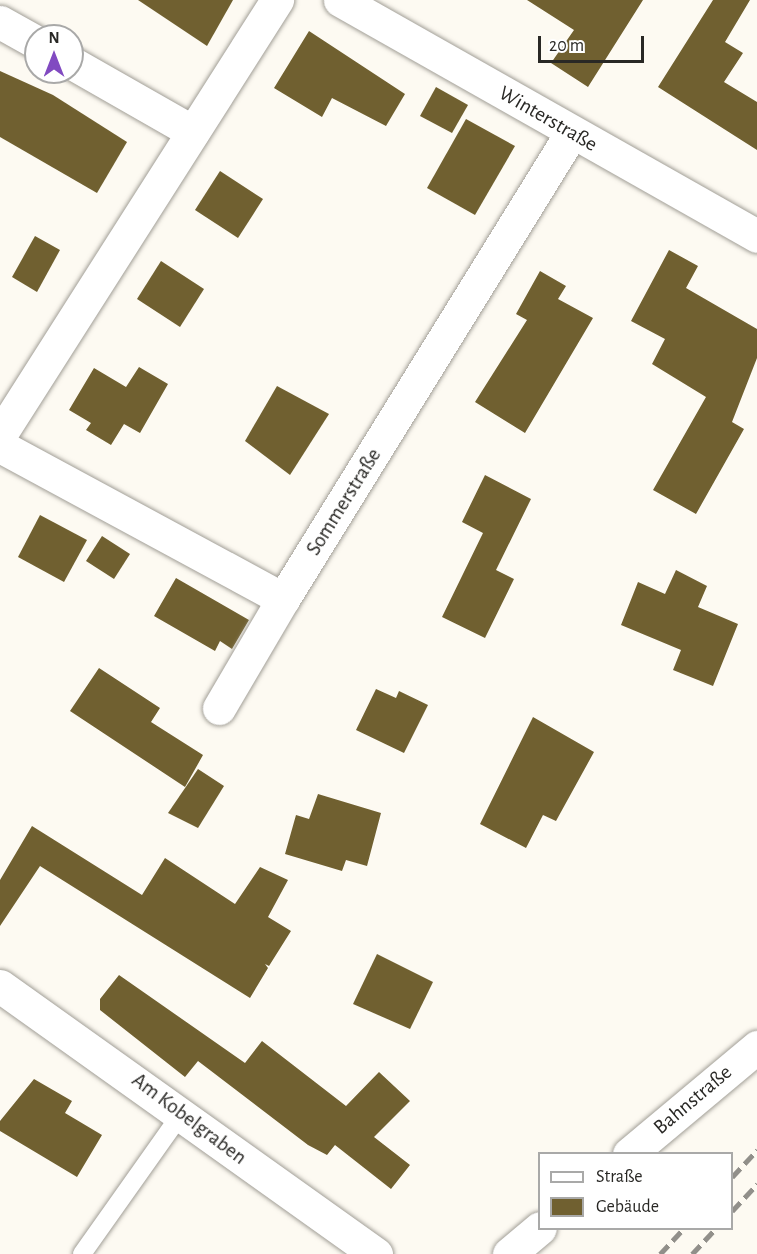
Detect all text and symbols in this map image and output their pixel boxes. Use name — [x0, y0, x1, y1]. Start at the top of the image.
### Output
north arrow — [24, 24, 84, 84]
scale bar — [541, 24, 648, 62]
text: N — [48, 30, 60, 46]
text: 20 m — [549, 37, 584, 55]
street label: Winterstraße — [494, 81, 602, 157]
street label: Sommerstraße — [301, 444, 387, 560]
street label: Bahnstraße — [649, 1060, 737, 1140]
street label: Am Kobelgraben — [127, 1068, 251, 1170]
legend — [538, 1152, 733, 1230]
text: Straße — [596, 1168, 642, 1186]
text: Gebäude — [596, 1198, 659, 1216]

